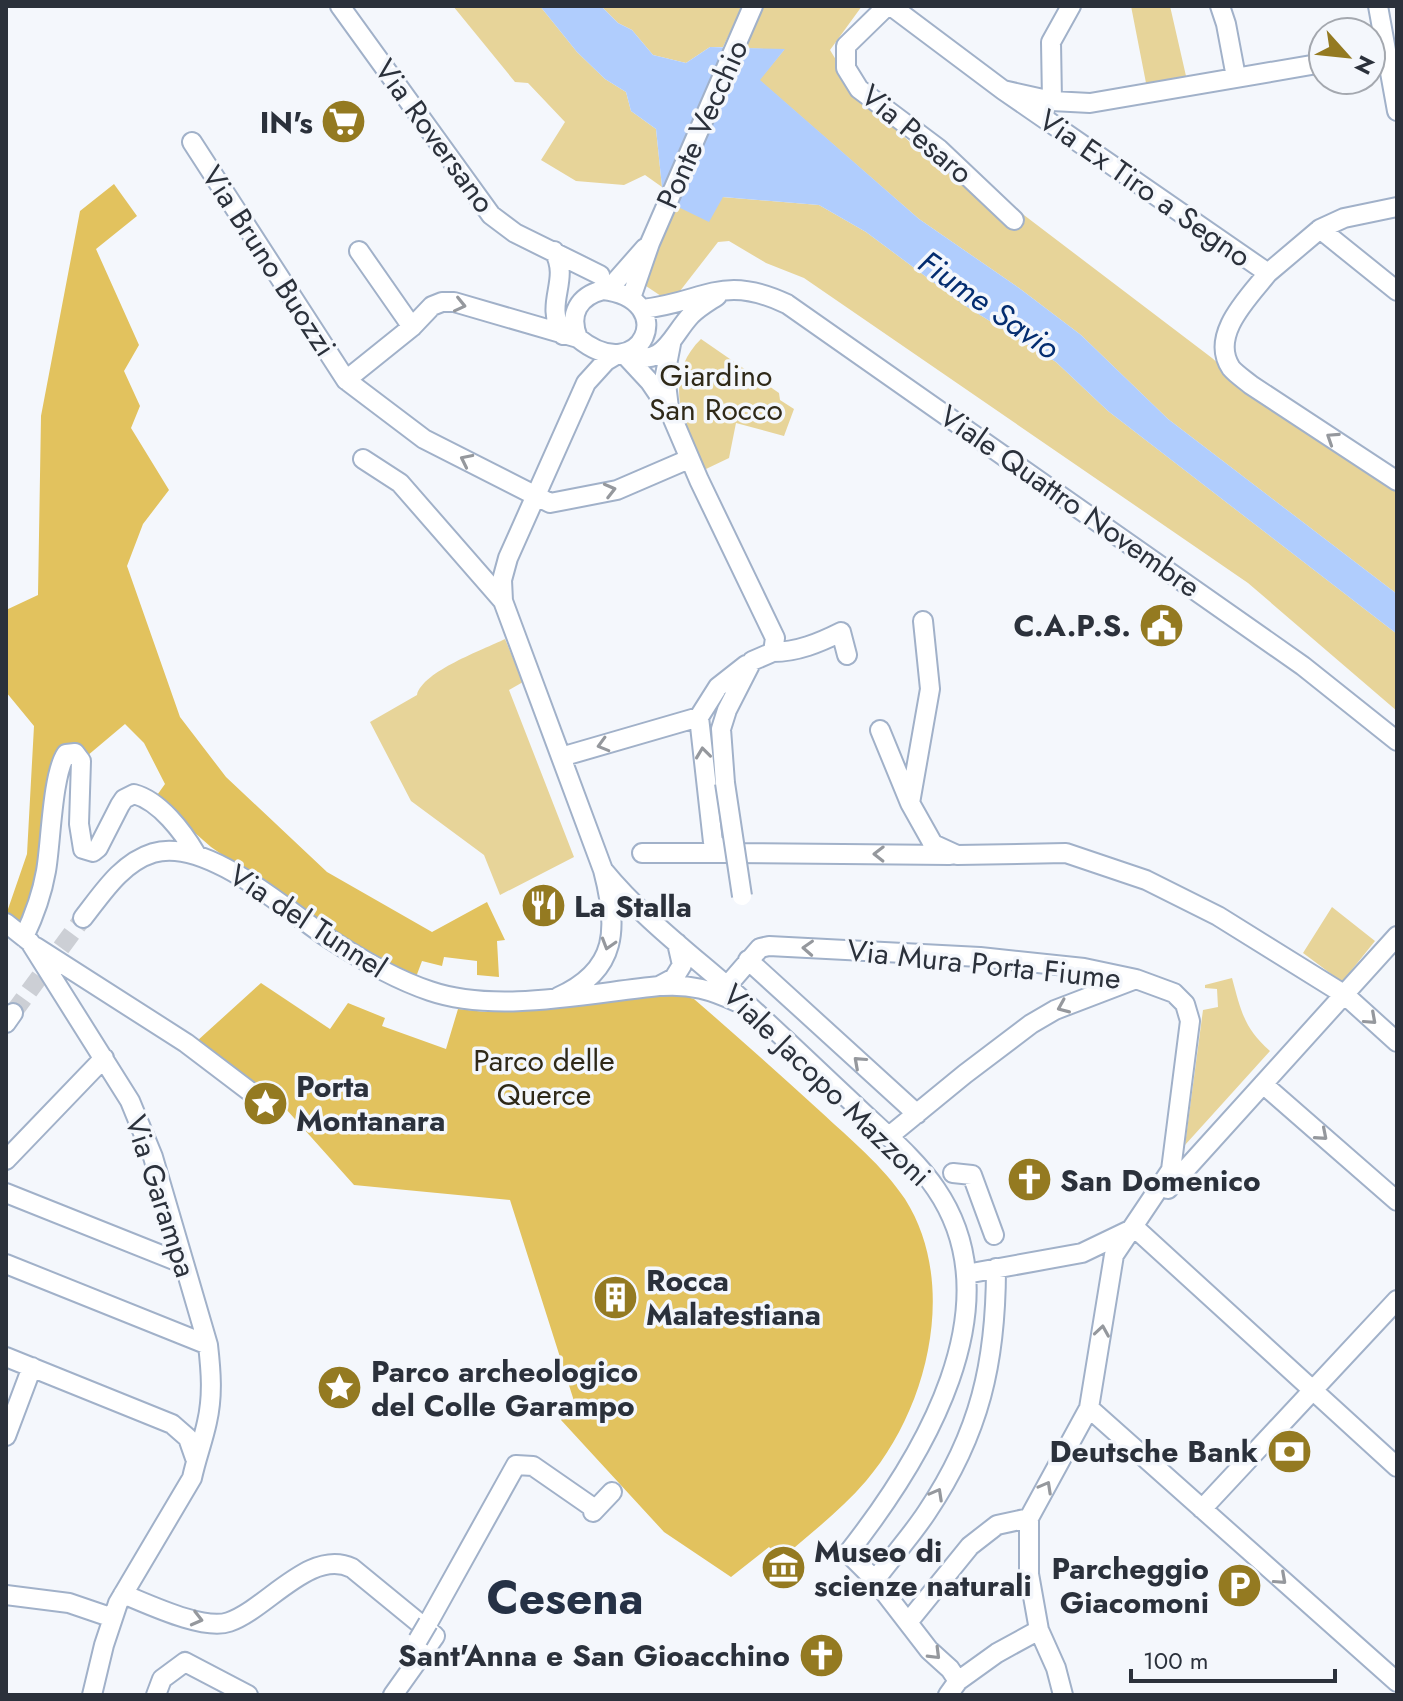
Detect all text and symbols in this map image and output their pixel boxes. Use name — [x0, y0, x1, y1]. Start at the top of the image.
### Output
north arrow — [1307, 16, 1387, 96]
street label: Ponte Vecchio — [646, 33, 758, 215]
street label: Via Roversano — [364, 50, 506, 222]
text: N — [1347, 50, 1383, 80]
street label: Via Pesaro — [852, 74, 982, 194]
supermarket icon: IN's — [320, 98, 368, 146]
street label: Via Ex Tiro a Segno — [1030, 99, 1260, 277]
place label: IN's — [260, 101, 313, 144]
street label: Via Bruno Buozzi — [191, 157, 347, 365]
water label: Fiume Savio — [909, 239, 1069, 371]
one-way arrow — [453, 296, 467, 313]
park label: Giardino San Rocco — [649, 354, 783, 431]
street label: Viale Quattro Novembre — [931, 394, 1209, 608]
one-way arrow — [1326, 433, 1341, 448]
one-way arrow — [459, 454, 474, 470]
one-way arrow — [603, 483, 617, 500]
public building icon: C.A.P.S. — [1138, 601, 1186, 649]
place label: C.A.P.S. — [1013, 604, 1131, 647]
one-way arrow — [596, 736, 610, 752]
one-way arrow — [695, 746, 712, 760]
one-way arrow — [872, 846, 885, 863]
street label: Via del Tunnel — [221, 854, 395, 988]
restaurant icon: La Stalla — [519, 882, 567, 930]
place label: La Stalla — [574, 885, 692, 928]
street label: Via Mura Porta Fiume — [845, 928, 1123, 1000]
one-way arrow — [601, 937, 617, 950]
one-way arrow — [801, 939, 814, 956]
street label: Viale Jacopo Mazzoni — [713, 974, 941, 1196]
one-way arrow — [1057, 998, 1072, 1014]
one-way arrow — [1361, 1009, 1376, 1023]
park label: Parco delle Querce — [473, 1039, 615, 1116]
one-way arrow — [854, 1056, 868, 1071]
place label: Porta Montanara — [296, 1065, 445, 1142]
place icon: Porta Montanara — [241, 1079, 289, 1127]
street label: Via Garampa — [115, 1109, 207, 1283]
one-way arrow — [1312, 1125, 1327, 1140]
church icon: San Domenico — [1005, 1156, 1053, 1204]
place label: San Domenico — [1060, 1159, 1261, 1202]
place label: Rocca Malatestiana — [646, 1259, 821, 1336]
building icon: Rocca Malatestiana — [591, 1273, 639, 1321]
one-way arrow — [1092, 1324, 1109, 1338]
place label: Parco archeologico del Colle Garampo — [371, 1350, 638, 1427]
place icon: Parco archeologico del Colle Garampo — [316, 1364, 364, 1412]
bank icon: Deutsche Bank — [1265, 1427, 1313, 1475]
place label: Deutsche Bank — [1050, 1430, 1259, 1473]
one-way arrow — [1036, 1481, 1052, 1496]
one-way arrow — [927, 1488, 943, 1503]
place label: Museo di scienze naturali — [814, 1530, 1032, 1607]
museum icon: Museo di scienze naturali — [759, 1544, 807, 1592]
place label: Parcheggio Giacomoni — [1052, 1547, 1209, 1624]
parking icon: Parcheggio Giacomoni — [1216, 1561, 1264, 1609]
district label: Cesena — [486, 1565, 644, 1631]
one-way arrow — [1272, 1570, 1287, 1584]
one-way arrow — [189, 1610, 203, 1627]
church icon: Sant'Anna e San Gioacchino — [797, 1631, 845, 1679]
scale bar — [1131, 1633, 1335, 1683]
place label: Sant'Anna e San Gioacchino — [398, 1634, 790, 1677]
text: 100 m — [1143, 1643, 1209, 1678]
one-way arrow — [926, 1645, 940, 1659]

